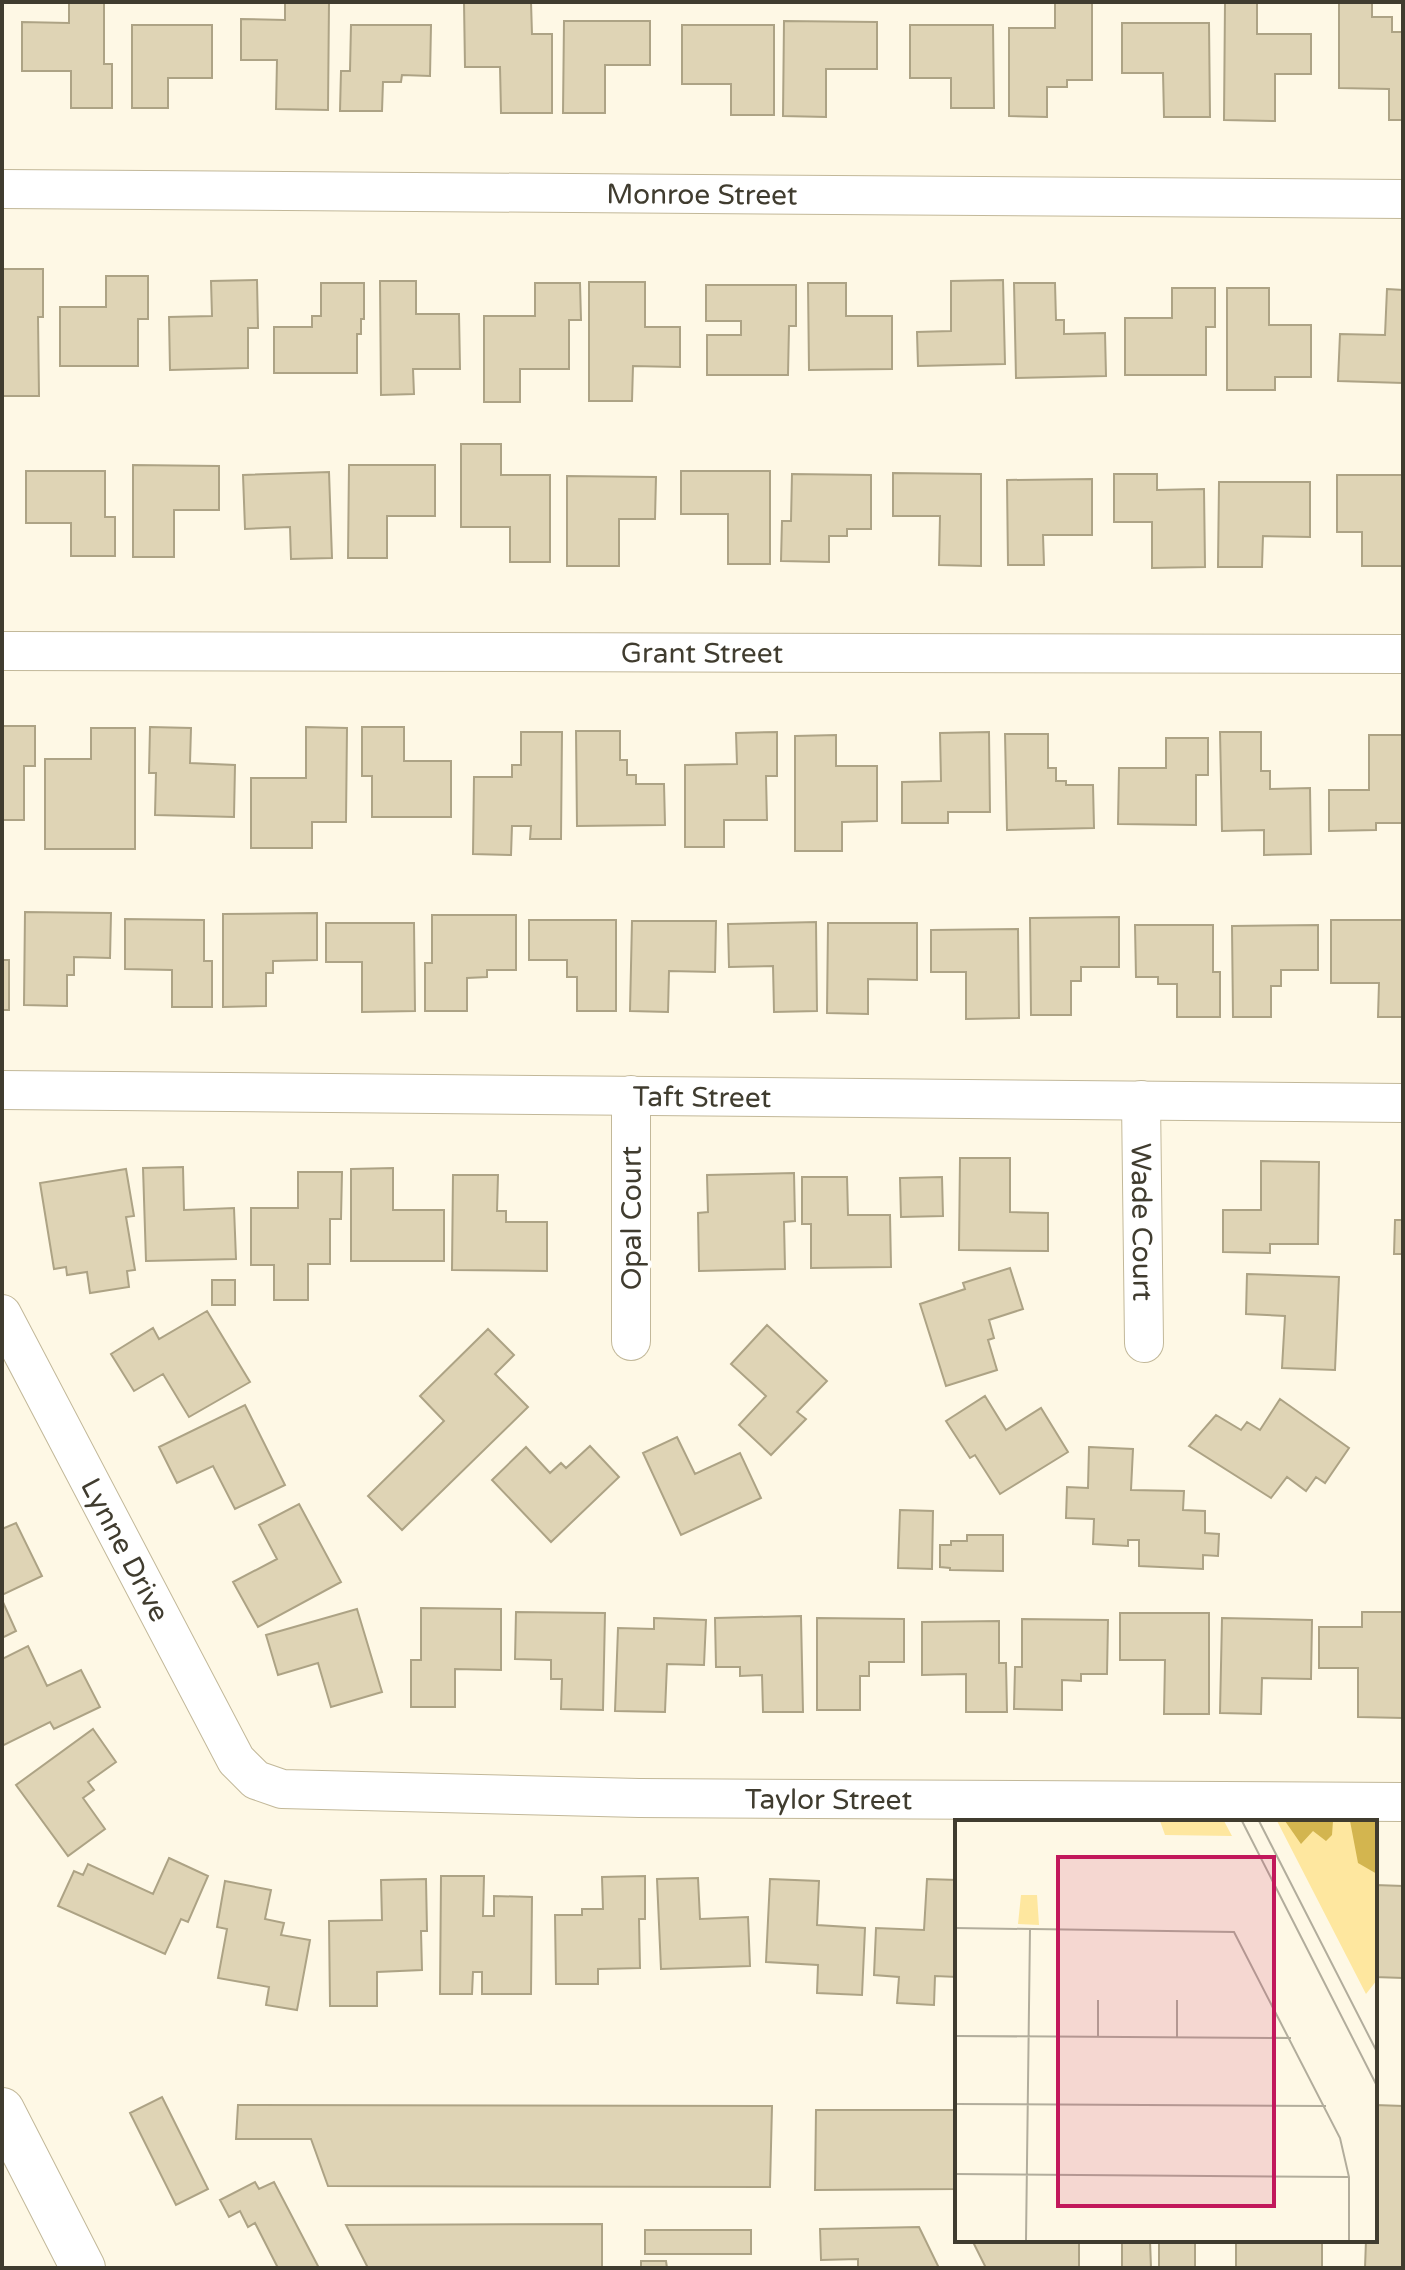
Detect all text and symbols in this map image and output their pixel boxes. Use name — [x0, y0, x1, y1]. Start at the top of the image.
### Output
street label: Monroe Street — [606, 177, 798, 213]
street label: Grant Street — [621, 636, 784, 671]
street label: Taft Street — [632, 1080, 772, 1115]
street label: Wade Court — [1124, 1143, 1159, 1302]
street label: Opal Court — [615, 1145, 649, 1290]
street label: Lynne Drive — [73, 1472, 176, 1628]
street label: Taylor Street — [745, 1783, 913, 1817]
inset map — [955, 1820, 1377, 2242]

